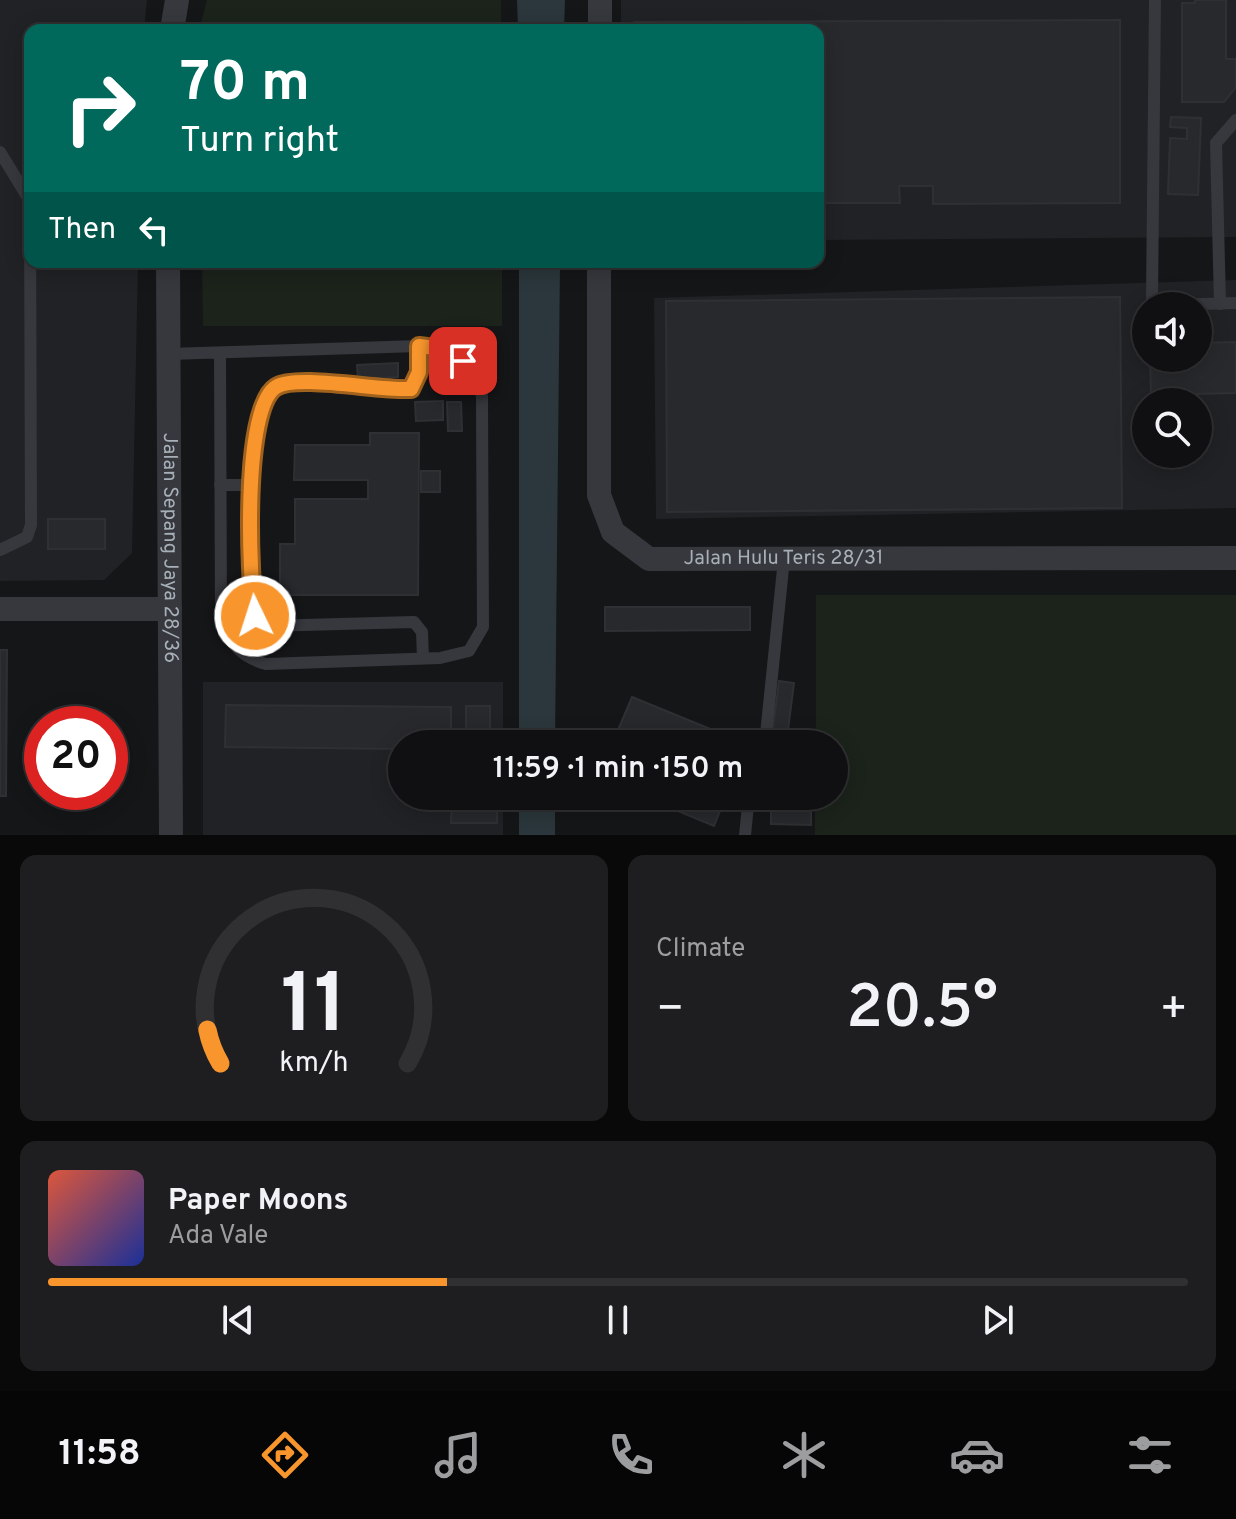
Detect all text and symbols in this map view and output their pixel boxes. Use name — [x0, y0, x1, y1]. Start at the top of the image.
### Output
text: 70 m — [180, 50, 310, 120]
icon: right — [48, 56, 152, 160]
text: Turn right — [180, 119, 339, 165]
icon: left — [132, 208, 176, 252]
text: Then — [48, 212, 116, 249]
map controls — [1132, 292, 1212, 468]
button: sound — [1132, 292, 1212, 372]
pin — [429, 327, 497, 395]
icon: arrive — [441, 339, 485, 383]
button: search — [1132, 388, 1212, 468]
street label: Jalan Sepang Jaya 28/36 — [156, 433, 183, 663]
street label: Jalan Hulu Teris 28/31 — [683, 546, 883, 572]
position arrow — [213, 574, 297, 658]
speed limit sign: 20 — [24, 706, 128, 810]
text: 11:59 · 1 min · 150 m — [493, 751, 743, 788]
text: Climate — [656, 933, 745, 966]
text: 11 — [281, 957, 347, 1062]
text: 20.5° — [846, 973, 998, 1049]
text: − — [656, 983, 684, 1039]
text: + — [1160, 983, 1188, 1039]
text: km/h — [279, 1046, 349, 1082]
text: Paper Moons — [168, 1183, 348, 1220]
text: Ada Vale — [168, 1220, 268, 1253]
icon: previous — [216, 1298, 260, 1342]
icon: pause — [596, 1298, 640, 1342]
icon: next — [976, 1298, 1020, 1342]
icon: directions — [257, 1427, 313, 1483]
icon: music — [430, 1427, 486, 1483]
icon: phone — [603, 1427, 659, 1483]
icon: climate — [776, 1427, 832, 1483]
icon: car — [949, 1427, 1005, 1483]
icon: filters — [1122, 1427, 1178, 1483]
text: 11:58 — [58, 1432, 141, 1478]

